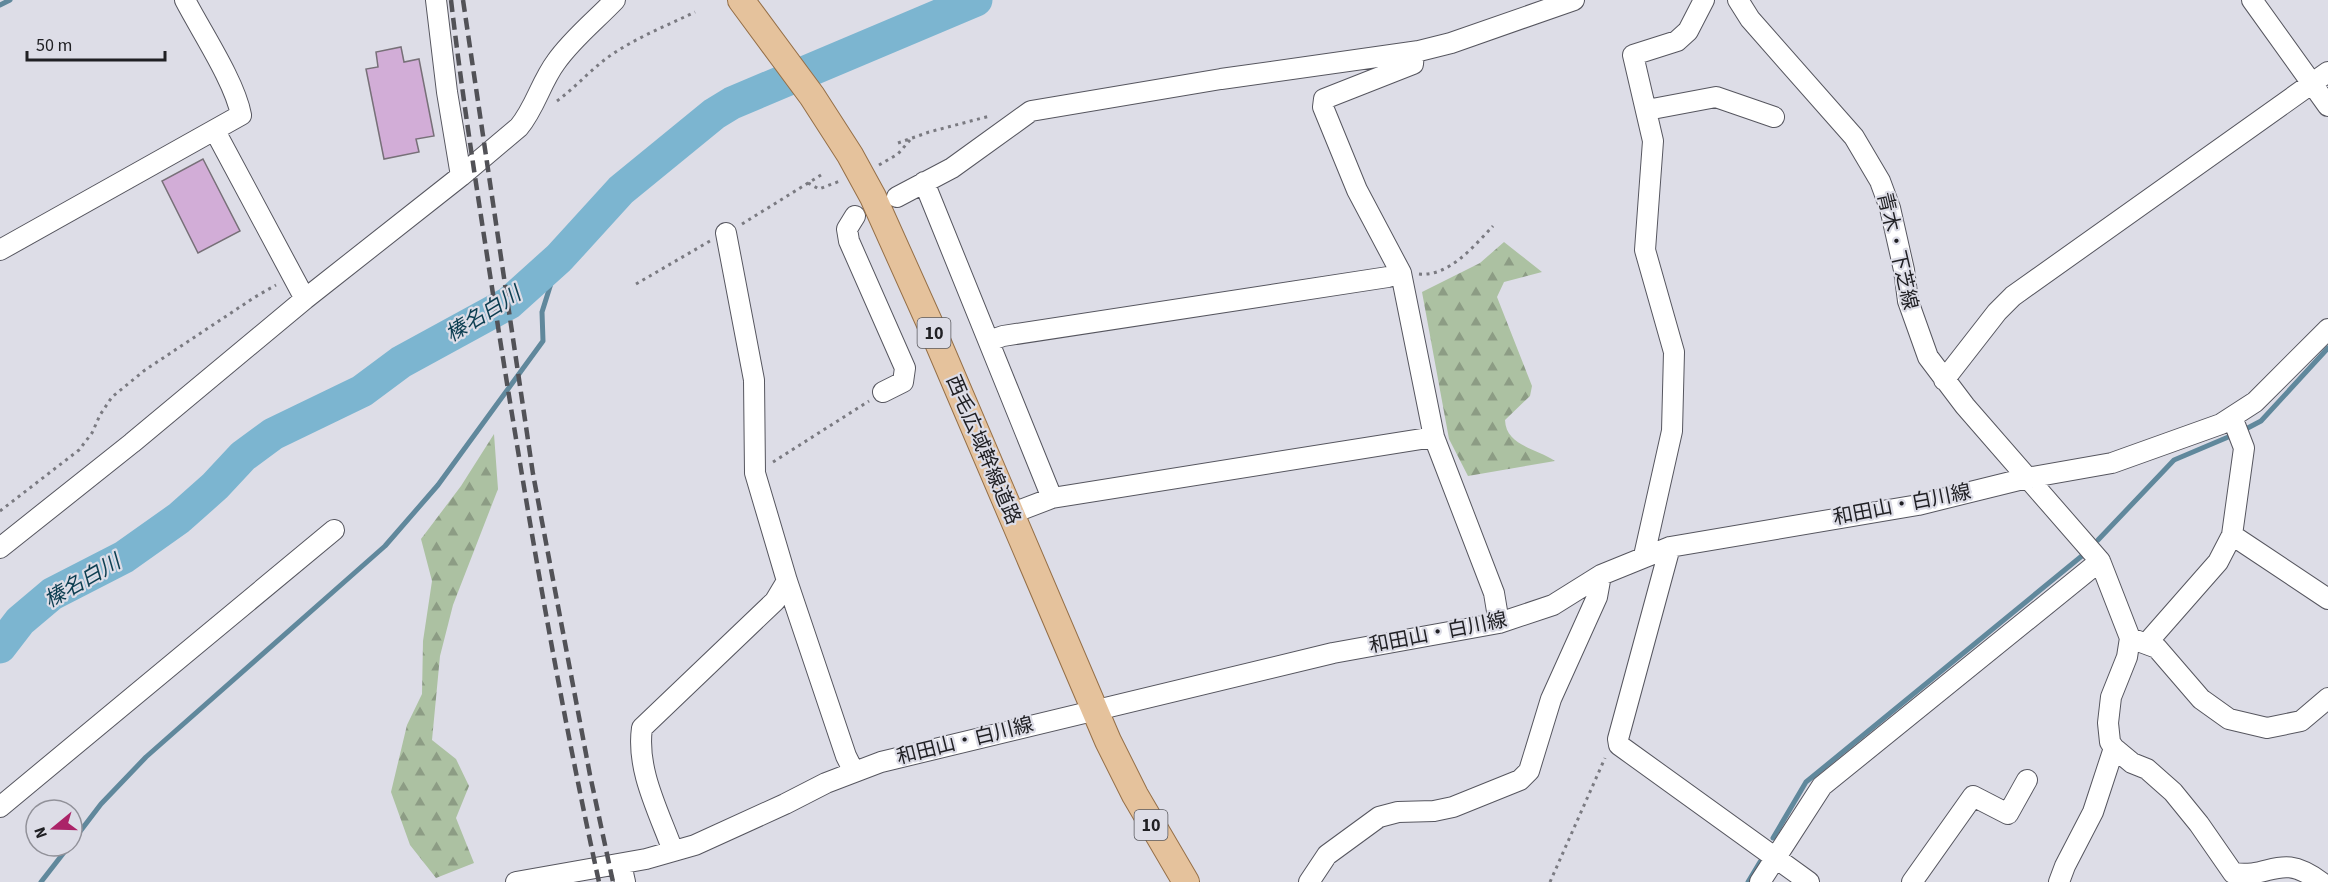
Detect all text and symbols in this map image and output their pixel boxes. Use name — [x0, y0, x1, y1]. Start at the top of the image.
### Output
scale bar — [27, 24, 165, 62]
text: 50 m — [36, 33, 72, 58]
street label: 青木・下芝線 — [1870, 189, 1924, 313]
water label: 榛名白川 — [439, 278, 528, 349]
road number: 10 — [918, 318, 950, 348]
street label: 西毛広域幹線道路 — [939, 371, 1027, 529]
street label: 和田山・白川線 — [1831, 478, 1973, 532]
water label: 榛名白川 — [38, 546, 128, 615]
street label: 和田山・白川線 — [1367, 606, 1509, 660]
street label: 和田山・白川線 — [894, 710, 1036, 772]
north arrow — [24, 798, 84, 858]
road number: 10 — [1134, 810, 1168, 840]
text: N — [29, 824, 53, 841]

